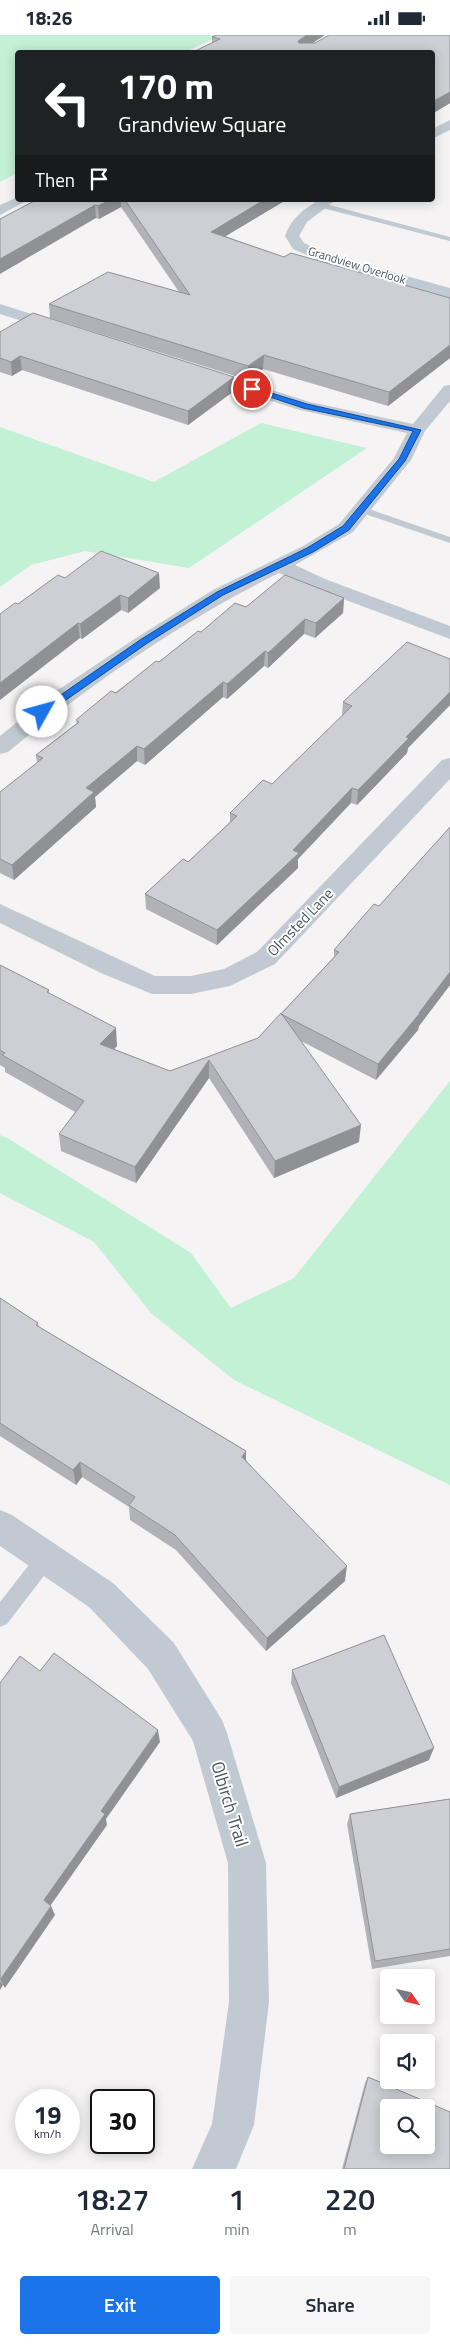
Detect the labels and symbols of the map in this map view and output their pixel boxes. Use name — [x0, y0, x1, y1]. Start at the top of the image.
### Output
street label: Grandview Overlook — [306, 241, 409, 289]
pin — [231, 368, 273, 410]
position arrow — [15, 685, 67, 737]
street label: Olmsted Lane — [261, 883, 339, 961]
street label: Olbirch Trail — [204, 1758, 256, 1850]
north arrow — [380, 1969, 435, 2024]
speed limit sign: 30 — [90, 2089, 155, 2154]

